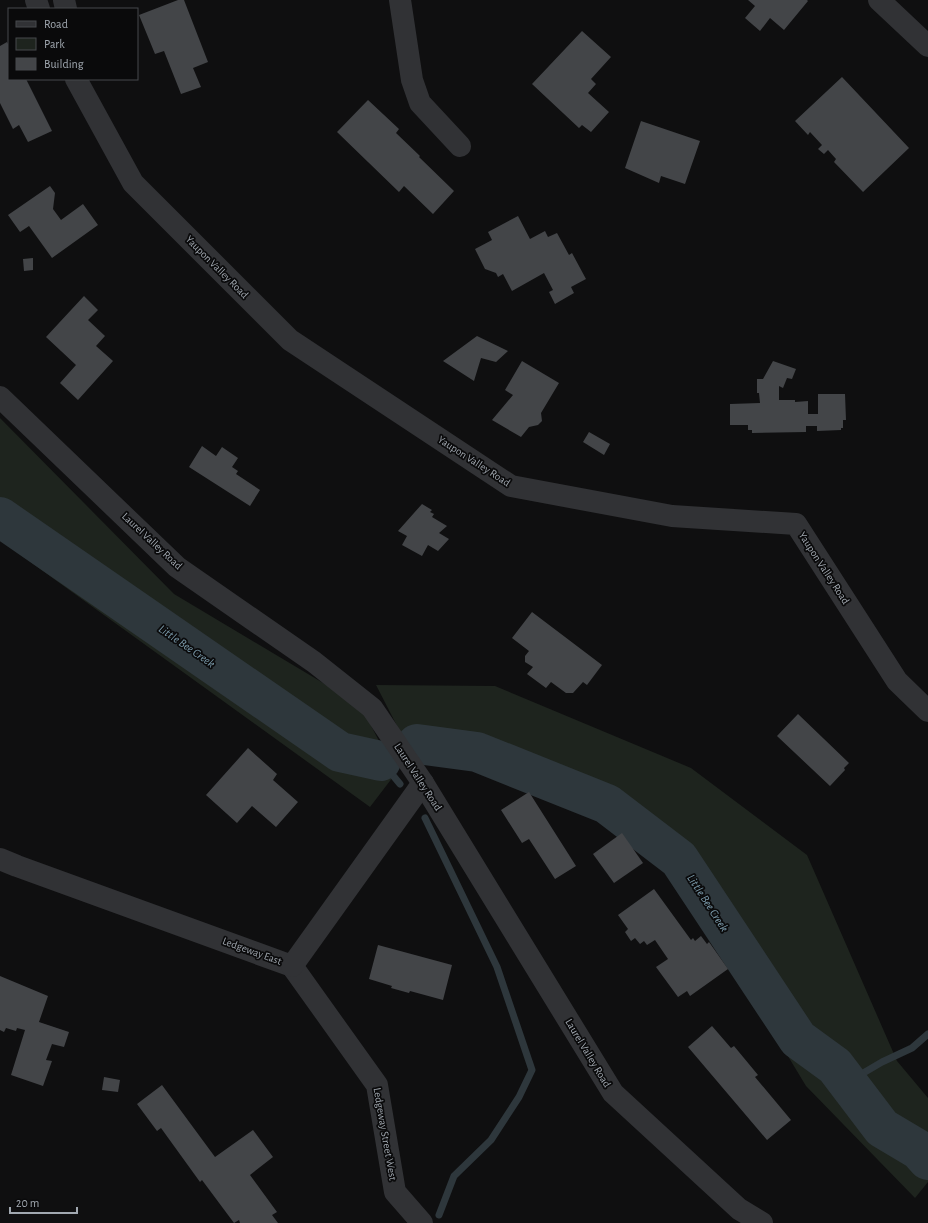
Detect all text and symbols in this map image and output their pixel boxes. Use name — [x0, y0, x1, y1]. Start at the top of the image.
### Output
legend — [8, 8, 138, 80]
text: Road — [44, 18, 68, 30]
text: Park — [44, 38, 65, 50]
text: Building — [44, 58, 84, 70]
street label: Yaupon Valley Road — [183, 233, 251, 301]
street label: Yaupon Valley Road — [436, 434, 512, 489]
street label: Laurel Valley Road — [120, 510, 184, 572]
street label: Yaupon Valley Road — [797, 530, 852, 606]
water label: Little Bee Creek — [157, 622, 218, 670]
street label: Laurel Valley Road — [392, 741, 444, 813]
water label: Little Bee Creek — [685, 872, 731, 934]
street label: Ledgeway East — [221, 935, 283, 967]
street label: Laurel Valley Road — [563, 1017, 613, 1089]
street label: Ledgeway Street West — [371, 1087, 399, 1182]
scale bar — [10, 1189, 77, 1215]
text: 20 m — [16, 1197, 39, 1209]

